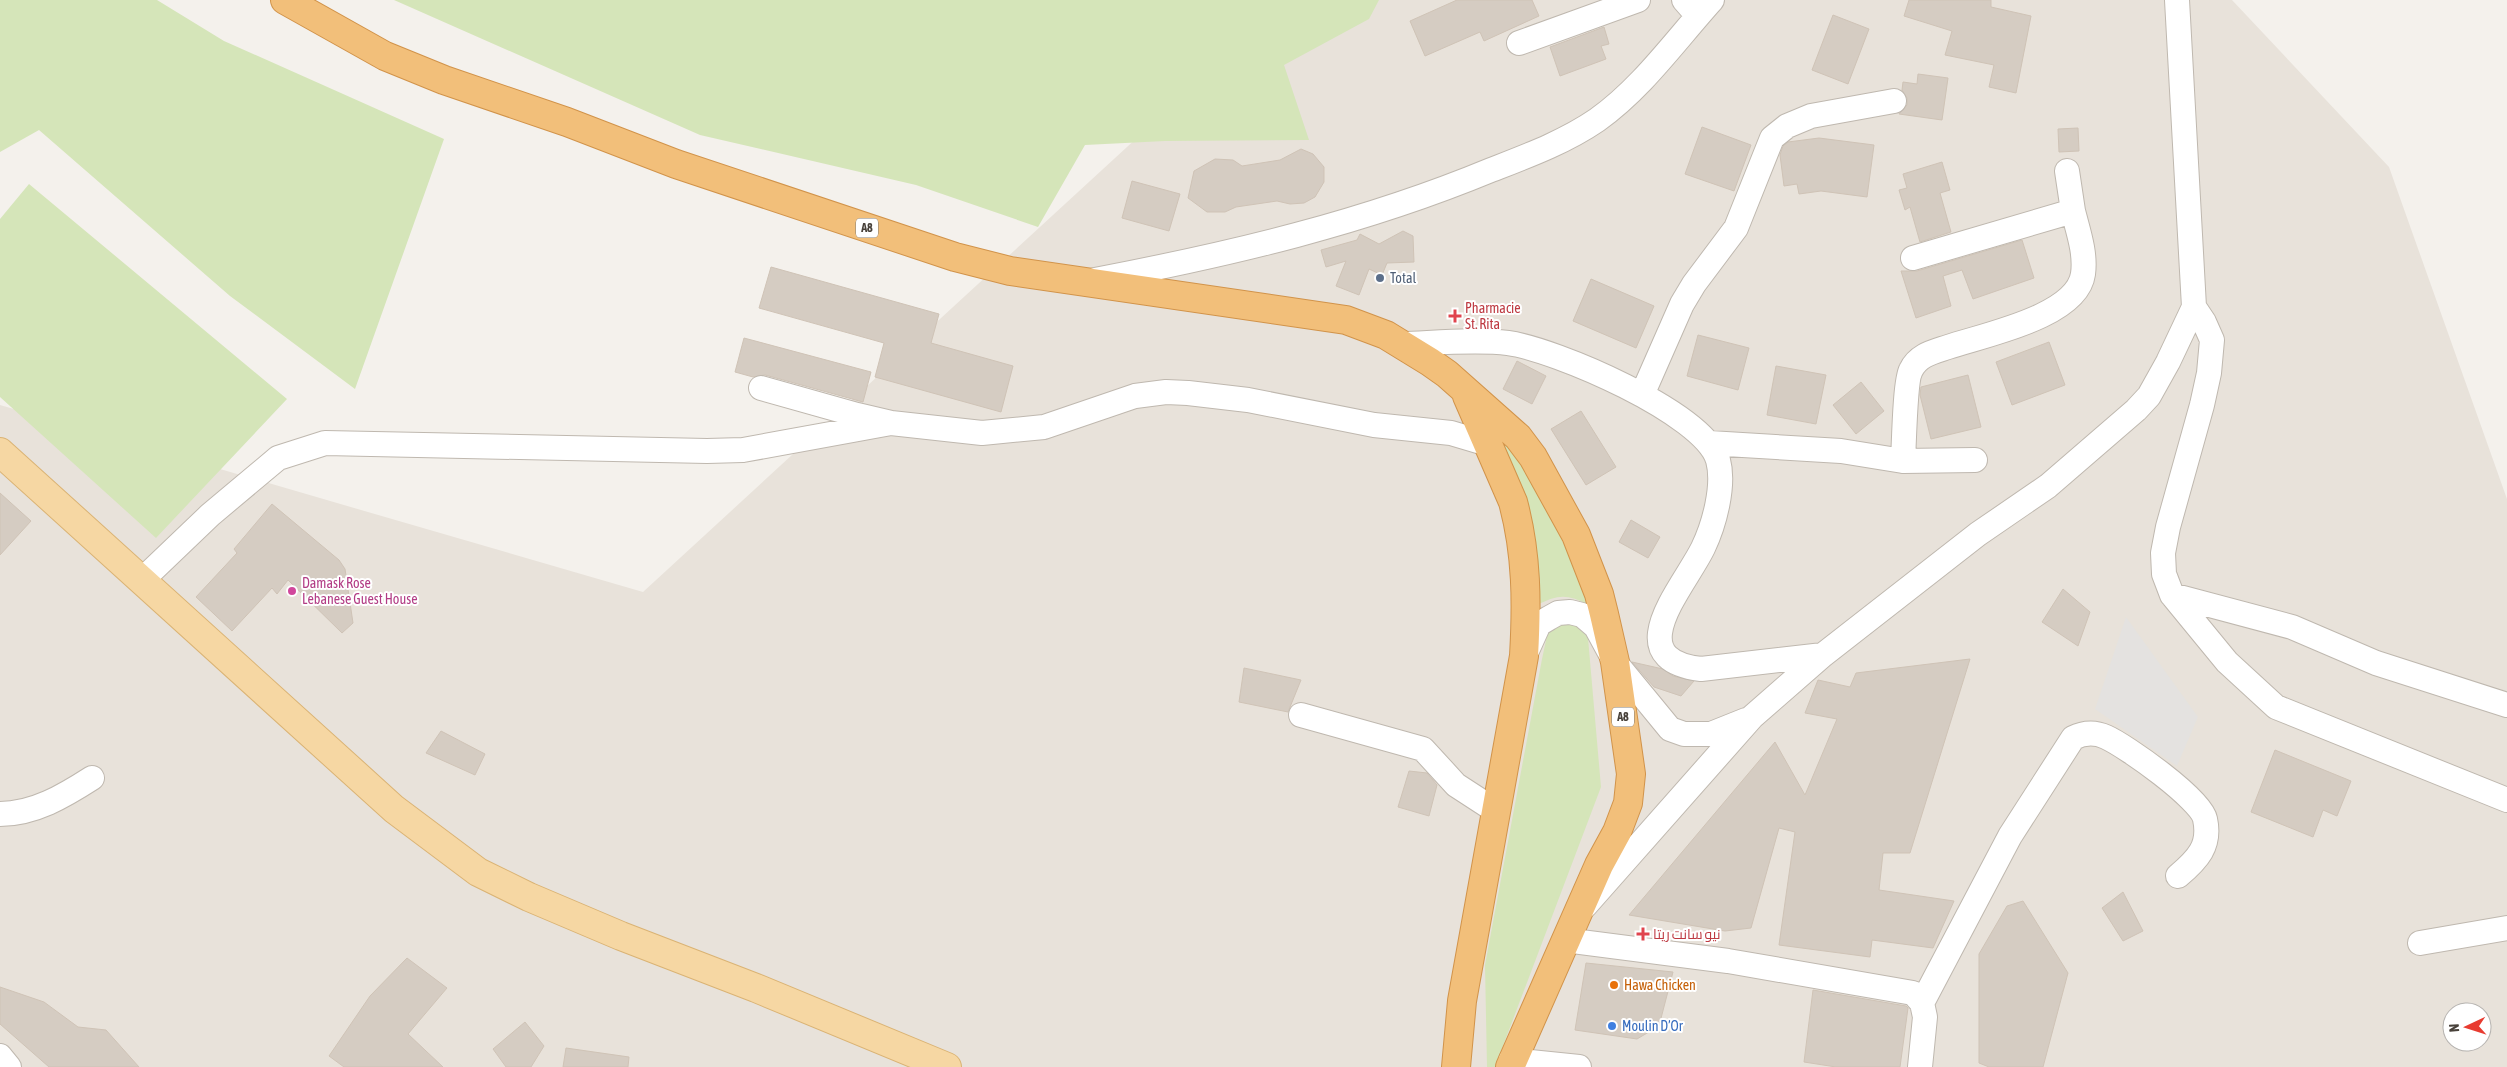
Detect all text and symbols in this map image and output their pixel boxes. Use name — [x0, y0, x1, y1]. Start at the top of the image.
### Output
road number: A8 — [856, 218, 878, 238]
place label: Total — [1390, 270, 1416, 286]
marker: Total — [1374, 272, 1386, 284]
place label: Pharmacie St. Rita — [1465, 300, 1521, 332]
marker: Pharmacie St. Rita — [1449, 310, 1461, 322]
place label: Damask Rose Lebanese Guest House — [302, 575, 418, 607]
marker: Damask Rose Lebanese Guest House — [286, 585, 298, 597]
road number: A8 — [1612, 708, 1634, 726]
place label: نيو سانت ريتا — [1653, 926, 1720, 942]
marker: نيو سانت ريتا — [1637, 928, 1649, 940]
place label: Hawa Chicken — [1624, 977, 1696, 993]
marker: Hawa Chicken — [1608, 979, 1620, 991]
north arrow — [2442, 1002, 2492, 1052]
place label: Moulin D’Or — [1622, 1018, 1684, 1034]
marker: Moulin D’Or — [1606, 1020, 1618, 1032]
text: N — [2446, 1023, 2462, 1033]

